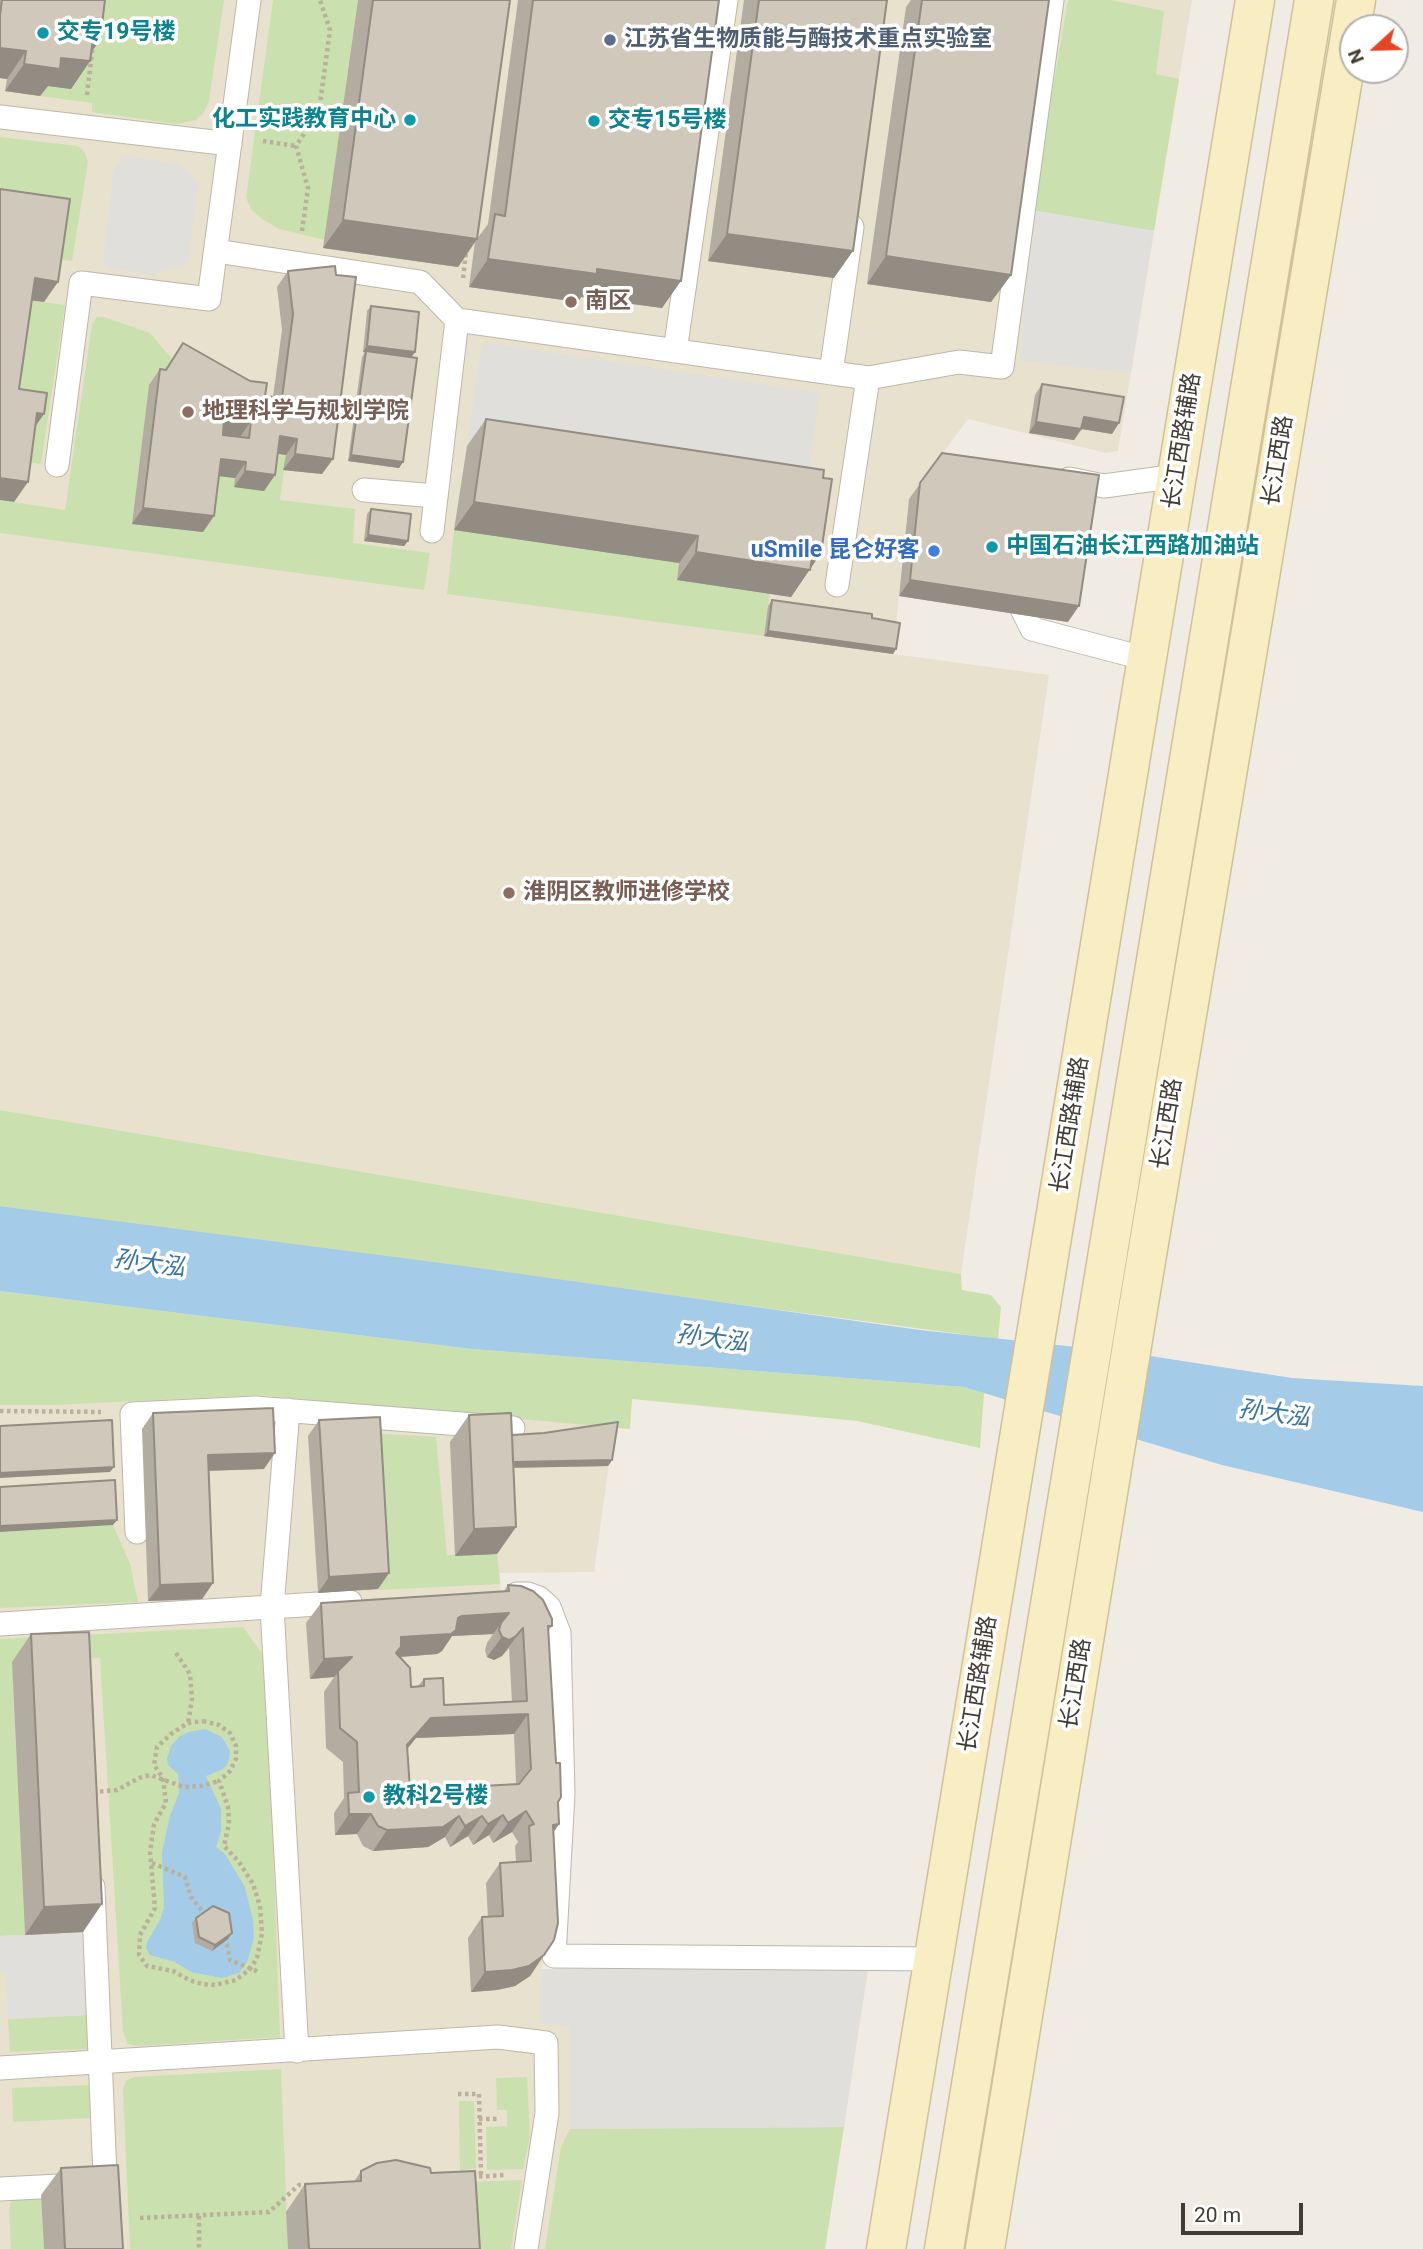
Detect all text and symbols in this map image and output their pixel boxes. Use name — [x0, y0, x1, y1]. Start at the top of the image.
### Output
north arrow — [1339, 14, 1409, 84]
place label: 交专19号楼 — [57, 19, 175, 47]
marker: 交专19号楼 — [35, 25, 51, 41]
place label: 江苏省生物质能与酶技术重点实验室 — [624, 26, 992, 54]
marker: 江苏省生物质能与酶技术重点实验室 — [602, 32, 618, 48]
text: N — [1343, 46, 1369, 67]
place label: 化工实践教育中心 — [212, 106, 396, 134]
place label: 交专15号楼 — [608, 107, 726, 135]
marker: 化工实践教育中心 — [402, 112, 418, 128]
marker: 交专15号楼 — [586, 113, 602, 129]
place label: 南区 — [585, 288, 631, 316]
marker: 南区 — [563, 294, 579, 310]
street label: 长江西路辅路 — [1159, 371, 1207, 511]
place label: 地理科学与规划学院 — [202, 398, 409, 426]
marker: 地理科学与规划学院 — [180, 404, 196, 420]
street label: 长江西路 — [1258, 413, 1300, 509]
place label: 中国石油长江西路加油站 — [1006, 533, 1259, 561]
place label: uSmile 昆仑好客 — [751, 537, 920, 565]
marker: 中国石油长江西路加油站 — [984, 539, 1000, 555]
marker: uSmile 昆仑好客 — [926, 543, 942, 559]
place label: 淮阴区教师进修学校 — [523, 879, 730, 907]
marker: 淮阴区教师进修学校 — [501, 885, 517, 901]
street label: 长江西路辅路 — [1047, 1055, 1095, 1195]
street label: 长江西路 — [1147, 1076, 1189, 1172]
water label: 孙大泓 — [111, 1246, 187, 1284]
water label: 孙大泓 — [674, 1321, 750, 1359]
water label: 孙大泓 — [1236, 1396, 1312, 1434]
street label: 长江西路辅路 — [955, 1614, 1003, 1754]
street label: 长江西路 — [1056, 1636, 1098, 1732]
place label: 教科2号楼 — [383, 1783, 488, 1811]
marker: 教科2号楼 — [361, 1789, 377, 1805]
scale bar — [1185, 2190, 1308, 2234]
text: 20 m — [1194, 2203, 1241, 2227]

